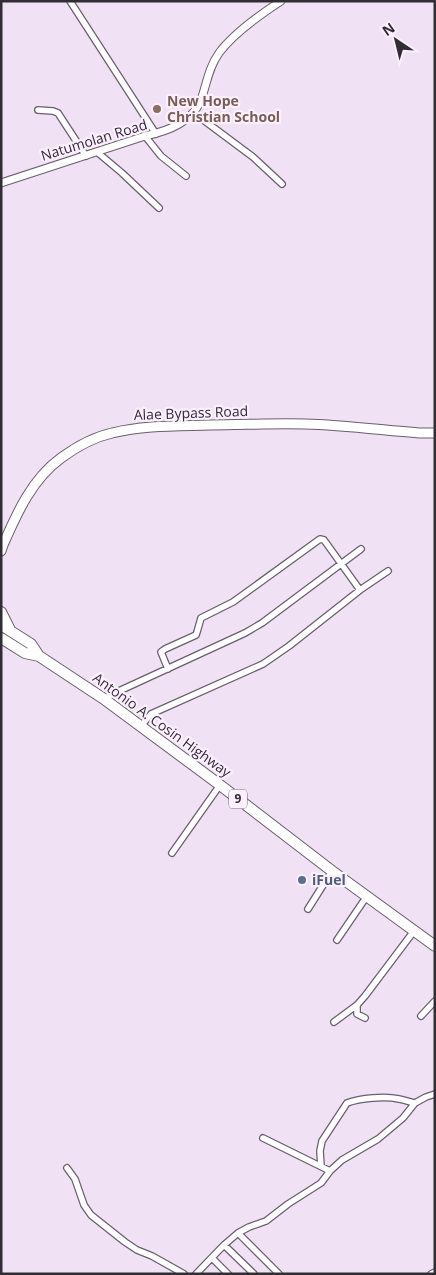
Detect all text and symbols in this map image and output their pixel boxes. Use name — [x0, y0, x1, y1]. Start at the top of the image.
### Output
north arrow — [371, 15, 421, 65]
text: N — [378, 18, 398, 40]
place label: New Hope Christian School — [167, 91, 280, 126]
marker: New Hope Christian School — [151, 103, 163, 115]
street label: Natumolan Road — [38, 114, 149, 165]
street label: Alae Bypass Road — [133, 401, 249, 424]
street label: Antonio A. Cosin Highway — [89, 668, 236, 782]
road number: 9 — [229, 790, 247, 809]
place label: iFuel — [312, 870, 346, 889]
marker: iFuel — [296, 874, 308, 886]

